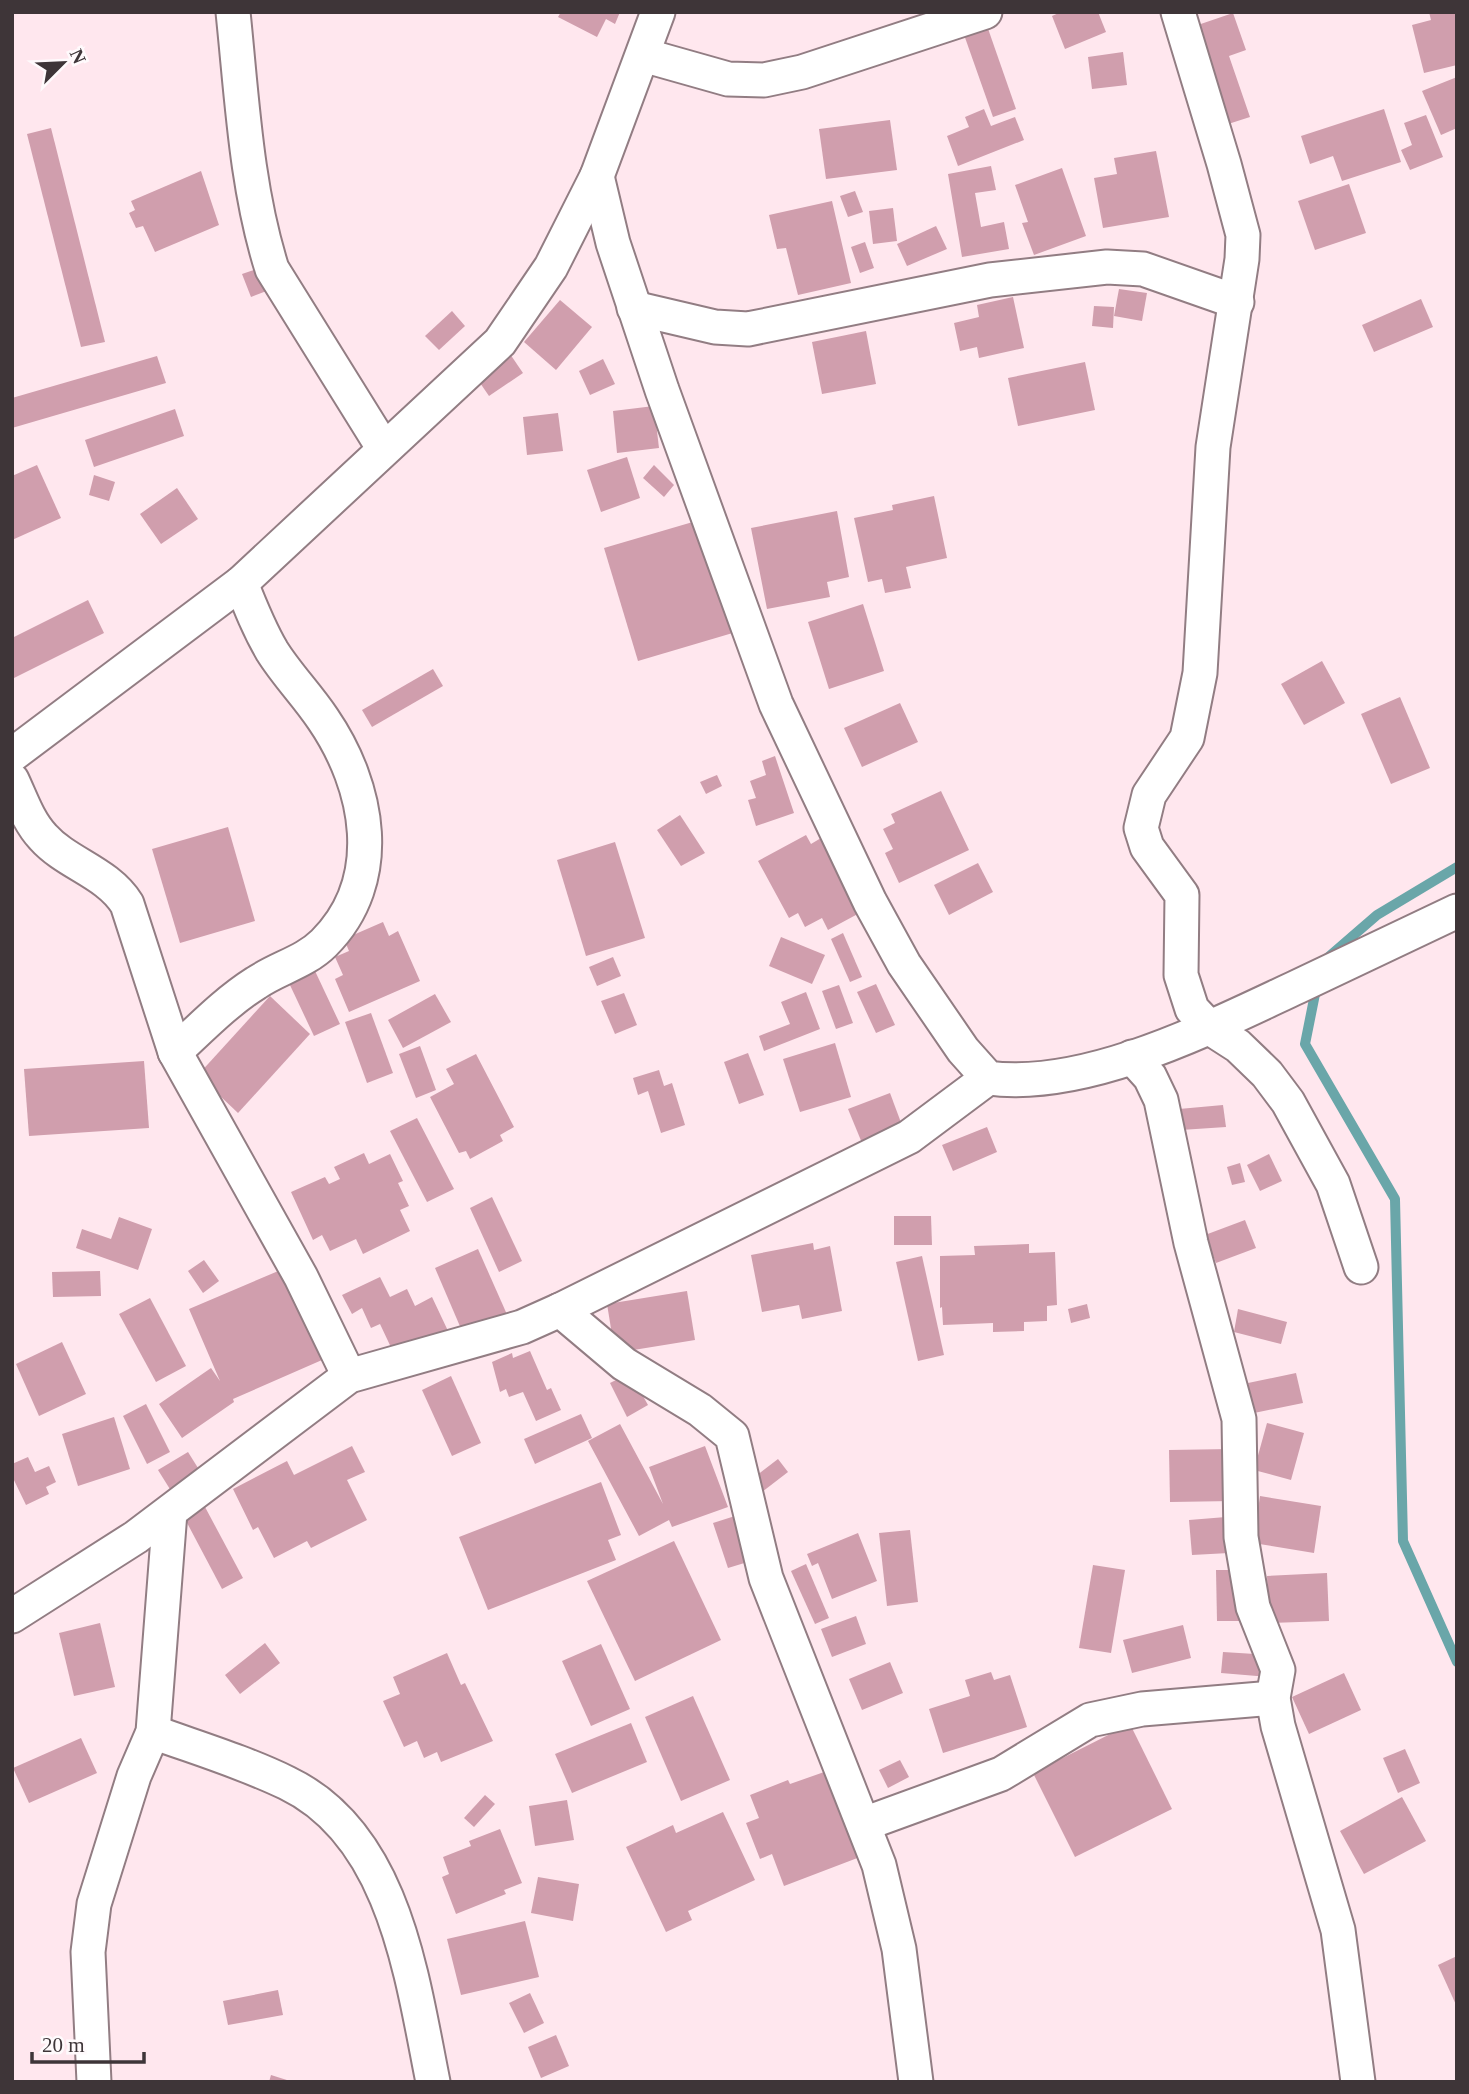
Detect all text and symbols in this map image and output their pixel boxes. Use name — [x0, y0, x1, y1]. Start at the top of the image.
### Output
north arrow — [28, 28, 98, 98]
text: N — [66, 46, 91, 67]
scale bar — [32, 2021, 144, 2064]
text: 20 m — [42, 2033, 85, 2057]

